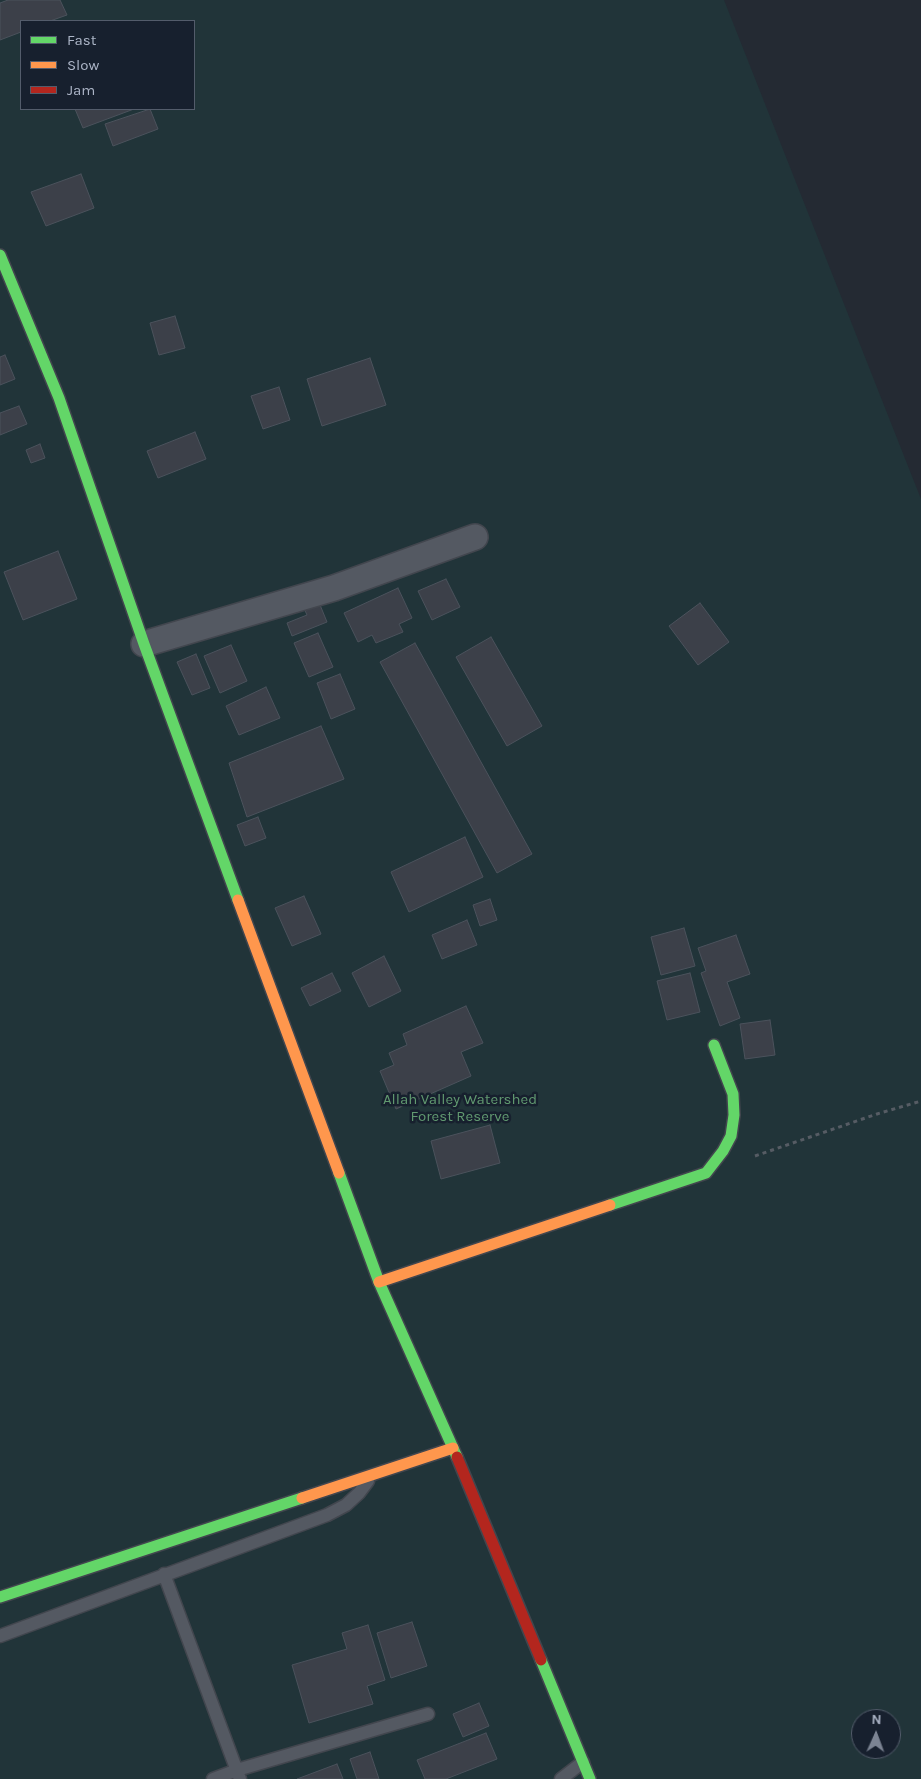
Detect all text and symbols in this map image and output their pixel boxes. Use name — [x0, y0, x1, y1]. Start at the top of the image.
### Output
legend — [20, 20, 195, 110]
text: Fast — [67, 31, 96, 49]
text: Slow — [67, 56, 99, 74]
text: Jam — [67, 81, 95, 99]
park label: Allah Valley Watershed Forest Reserve — [383, 1091, 537, 1126]
north arrow — [851, 1709, 901, 1759]
text: N — [871, 1711, 882, 1728]

